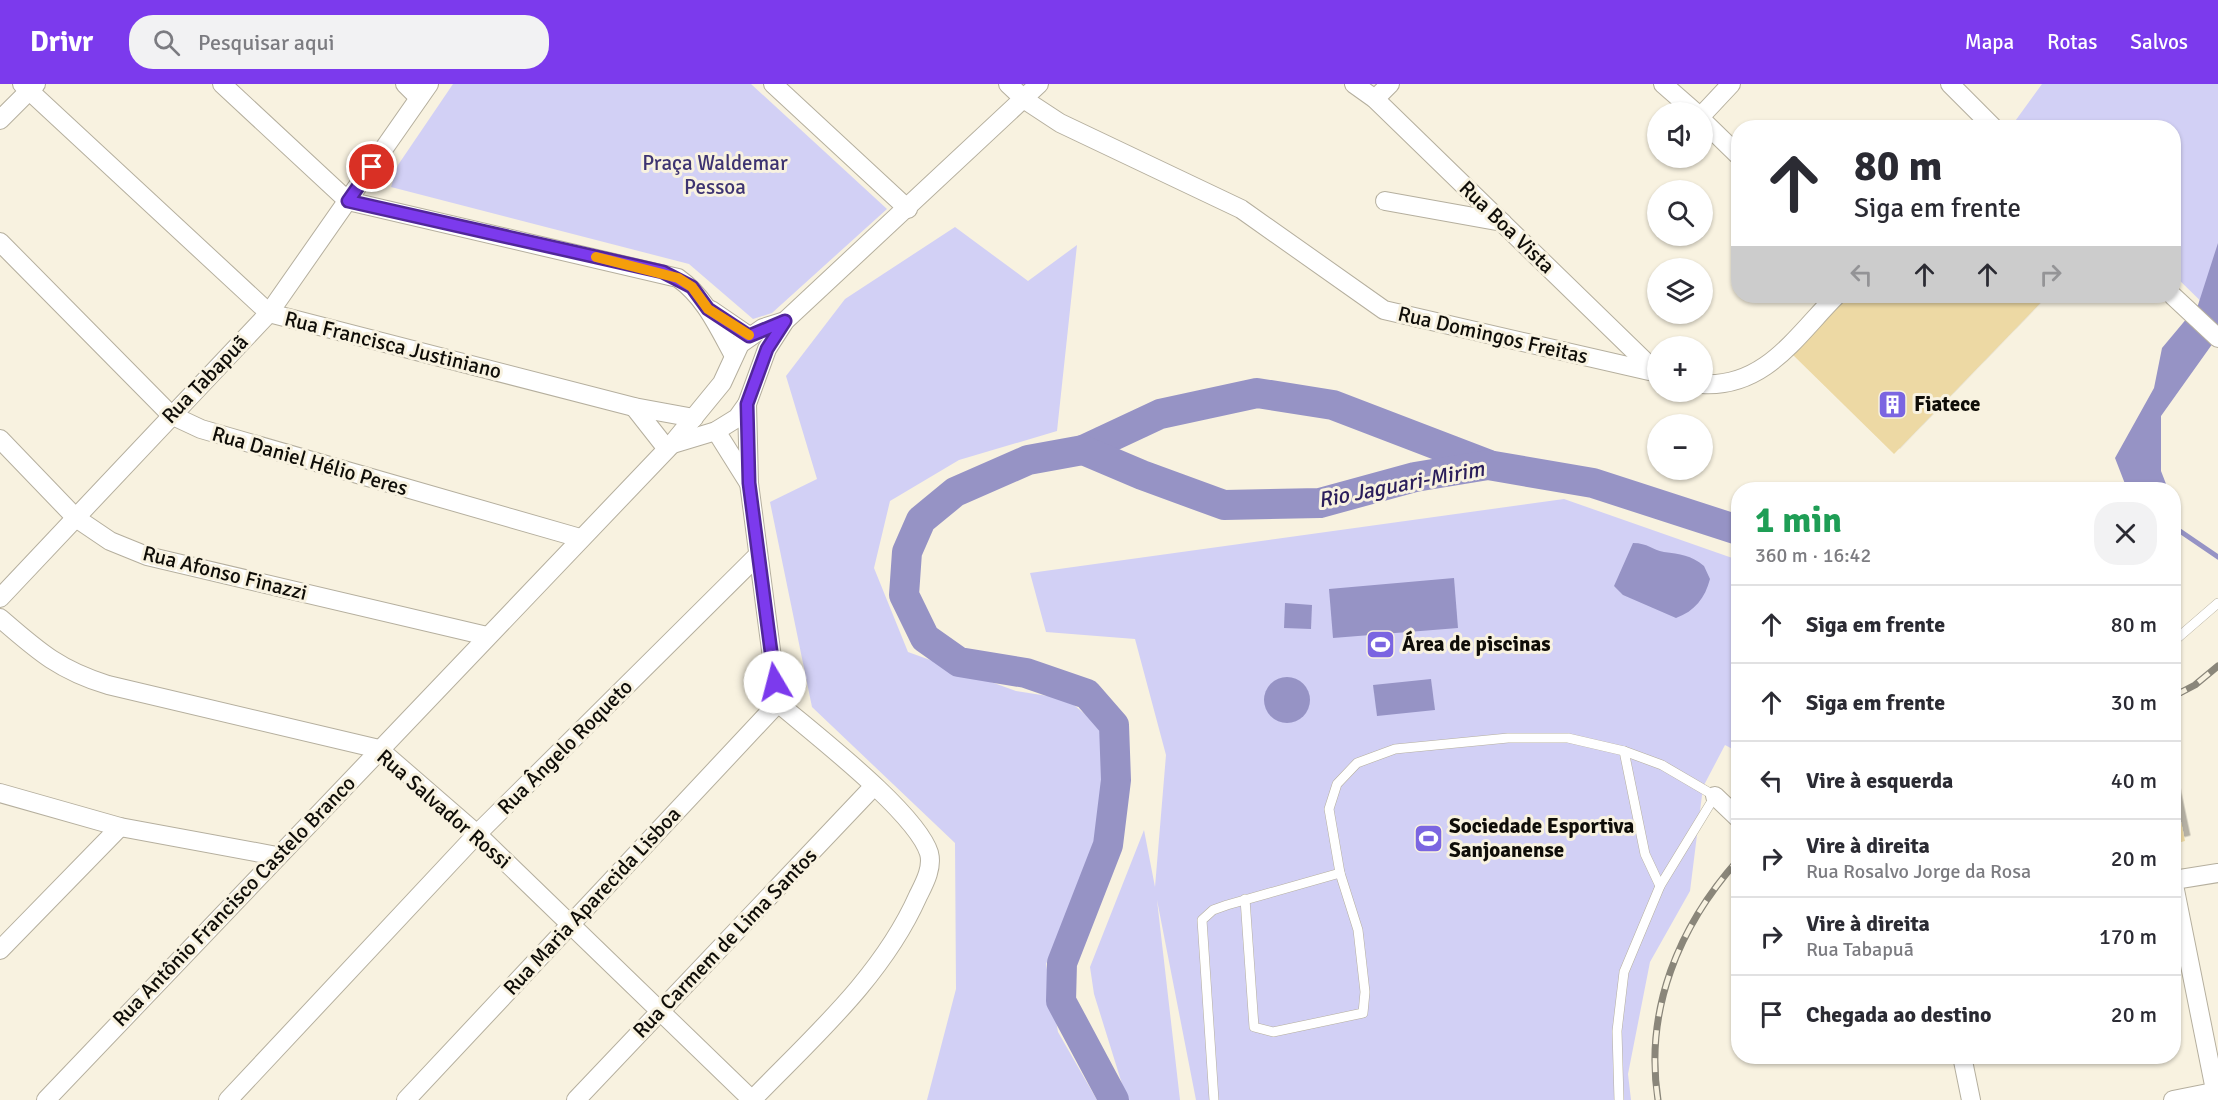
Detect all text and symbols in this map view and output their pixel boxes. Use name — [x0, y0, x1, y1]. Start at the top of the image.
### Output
search box — [129, 15, 549, 69]
text: Drivr — [30, 25, 93, 59]
icon: search — [150, 26, 183, 59]
text: Pesquisar aqui — [198, 29, 335, 56]
text: Mapa — [1965, 29, 2014, 55]
text: Rotas — [2047, 29, 2097, 55]
text: Salvos — [2130, 29, 2188, 55]
map controls — [1647, 102, 1713, 480]
button: sound — [1647, 102, 1713, 168]
pin — [346, 141, 397, 192]
text: 80 m — [1854, 141, 1943, 192]
icon: ahead — [1755, 144, 1833, 222]
icon: arrive — [355, 150, 388, 183]
park label: Praça Waldemar Pessoa — [642, 150, 788, 200]
street label: Rua Boa Vista — [1454, 175, 1560, 279]
button: search — [1647, 180, 1713, 246]
text: Siga em frente — [1854, 192, 2021, 225]
button: layers — [1647, 258, 1713, 324]
icon: left — [1845, 258, 1878, 291]
icon: ahead — [1908, 258, 1941, 291]
icon: ahead — [1971, 258, 2004, 291]
icon: right — [2034, 258, 2067, 291]
street label: Rua Domingos Freitas — [1395, 300, 1591, 370]
street label: Rua Francisca Justiniano — [282, 305, 504, 385]
street label: Rua Tabapuã — [156, 329, 254, 429]
button: + — [1647, 336, 1713, 402]
building icon: Fiatece — [1877, 388, 1909, 420]
place label: Fiatece — [1914, 391, 1980, 417]
button: − — [1647, 414, 1713, 480]
street label: Rua Daniel Hélio Peres — [209, 421, 411, 501]
water label: Rio Jaguari-Mirim — [1316, 454, 1488, 513]
text: 1 min — [1755, 498, 1842, 543]
button: close — [2094, 502, 2157, 565]
street label: Rua Afonso Finazzi — [140, 540, 310, 606]
text: 360 m · 16:42 — [1755, 543, 1871, 568]
icon: ahead — [1755, 608, 1788, 641]
text: Siga em frente — [1806, 611, 1945, 638]
text: 80 m — [2111, 611, 2157, 638]
sports icon: Área de piscinas — [1365, 628, 1397, 660]
place label: Área de piscinas — [1402, 630, 1550, 657]
position arrow — [743, 650, 807, 714]
street label: Rua Ângelo Roqueto — [492, 674, 638, 820]
icon: ahead — [1755, 686, 1788, 719]
text: Siga em frente — [1806, 689, 1945, 716]
text: 30 m — [2111, 689, 2157, 716]
street label: Rua Salvador Rossi — [372, 744, 516, 874]
icon: left — [1755, 764, 1788, 797]
text: Vire à esquerda — [1806, 767, 1953, 794]
text: 40 m — [2111, 767, 2157, 794]
street label: Rua Antônio Francisco Castelo Branco — [107, 770, 361, 1032]
street label: Rua Maria Aparecida Lisboa — [498, 801, 686, 1001]
place label: Sociedade Esportiva Sanjoanense — [1449, 813, 1635, 863]
sports icon: Sociedade Esportiva Sanjoanense — [1412, 822, 1444, 854]
text: Vire à direita — [1806, 832, 1930, 859]
icon: right — [1755, 842, 1788, 875]
street label: Rua Carmem de Lima Santos — [627, 843, 823, 1043]
text: 20 m — [2111, 845, 2157, 872]
text: Rua Rosalvo Jorge da Rosa — [1806, 859, 2031, 884]
text: Vire à direita — [1806, 910, 1930, 937]
icon: right — [1755, 920, 1788, 953]
text: 170 m — [2099, 923, 2157, 950]
text: Rua Tabapuã — [1806, 937, 1914, 962]
icon: arrive — [1755, 998, 1788, 1031]
text: Chegada ao destino — [1806, 1001, 1992, 1028]
text: 20 m — [2111, 1001, 2157, 1028]

